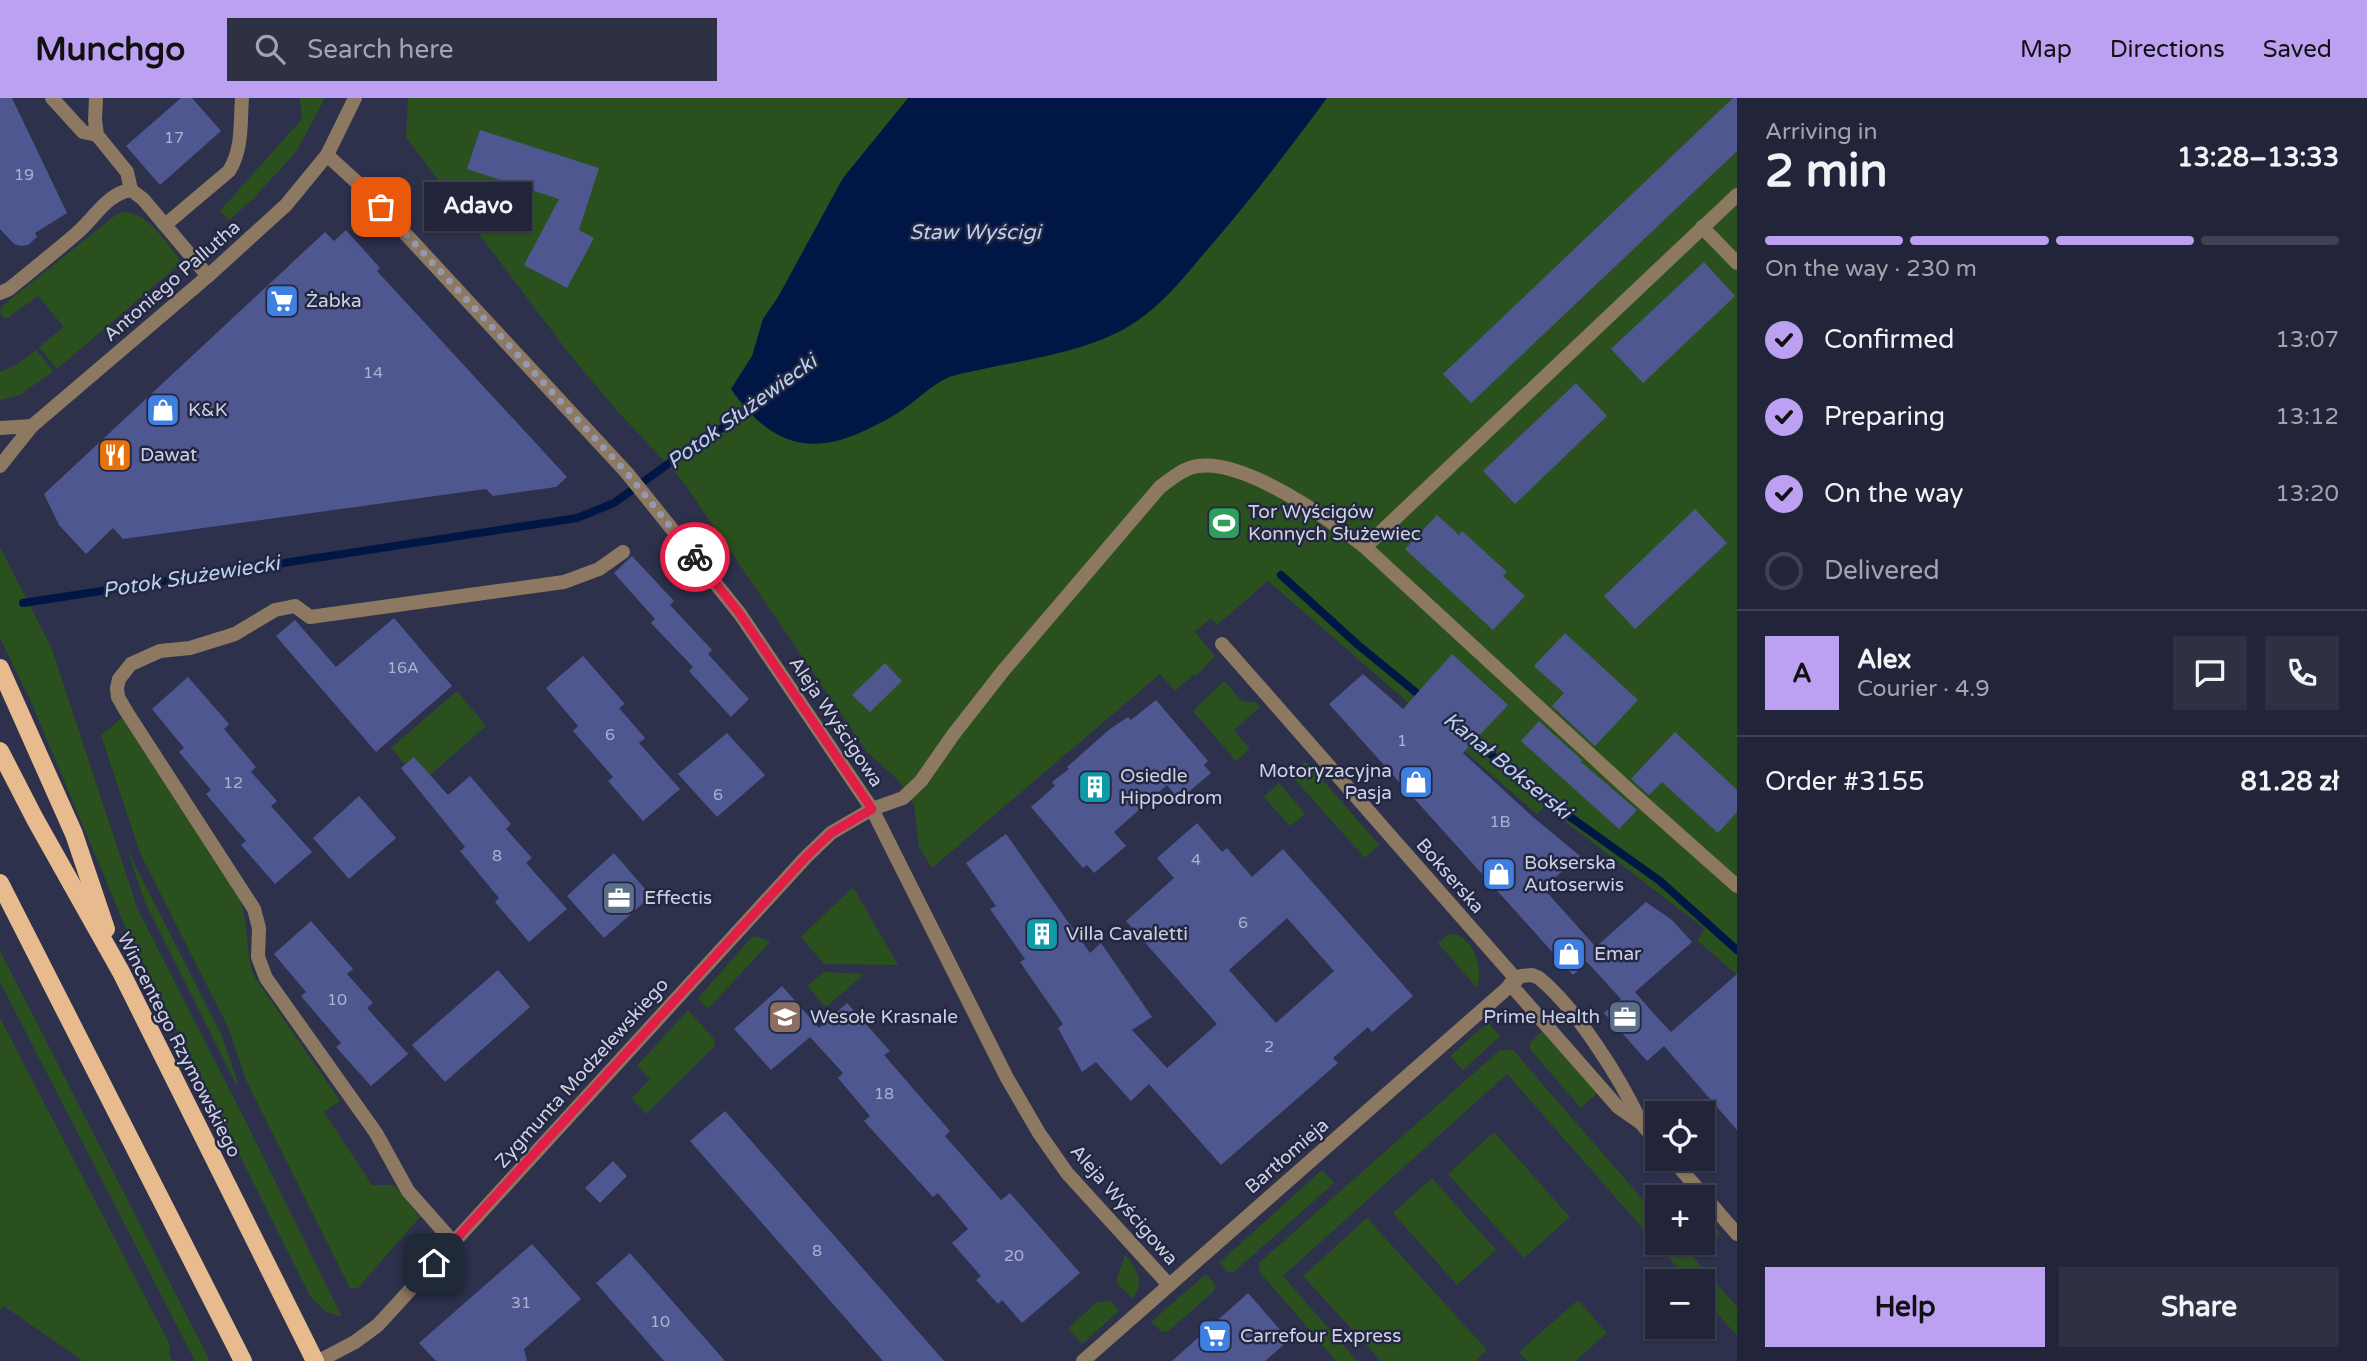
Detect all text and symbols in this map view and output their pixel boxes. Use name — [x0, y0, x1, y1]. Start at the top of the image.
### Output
search box — [227, 18, 717, 81]
text: Munchgo — [35, 30, 185, 69]
icon: search — [251, 30, 289, 68]
text: Search here — [307, 34, 453, 65]
text: Map — [2020, 35, 2072, 64]
text: Directions — [2110, 35, 2225, 64]
text: Saved — [2263, 35, 2332, 64]
text: Arriving in — [1765, 118, 1878, 146]
house number: 17 — [164, 128, 184, 148]
text: 13:28–13:33 — [2177, 142, 2339, 173]
text: 2 min — [1765, 144, 1888, 199]
house number: 19 — [14, 165, 34, 185]
pin — [351, 177, 411, 237]
callout: Adavo — [423, 182, 532, 232]
icon: bag — [362, 188, 400, 226]
text: Adavo — [443, 192, 513, 220]
street label: Antoniego Pallutha — [99, 216, 245, 346]
water label: Staw Wyścigi — [909, 220, 1044, 245]
text: On the way · 230 m — [1765, 255, 1977, 283]
supermarket icon: Żabka — [263, 282, 301, 320]
place label: Żabka — [306, 290, 362, 312]
icon: check — [1765, 321, 1803, 359]
text: Confirmed — [1824, 324, 1954, 355]
text: 13:07 — [2275, 326, 2339, 354]
water label: Potok Służewiecki — [662, 348, 824, 475]
house number: 14 — [363, 363, 383, 383]
shop icon: K&K — [144, 391, 182, 429]
icon: check — [1765, 398, 1803, 436]
place label: K&K — [188, 399, 228, 421]
text: Preparing — [1824, 401, 1945, 432]
text: 13:12 — [2275, 403, 2339, 431]
restaurant icon: Dawat — [96, 436, 134, 474]
place label: Dawat — [140, 444, 197, 466]
icon: check — [1765, 475, 1803, 513]
text: On the way — [1824, 478, 1964, 509]
text: 13:20 — [2275, 480, 2339, 508]
place label: Tor Wyścigów Konnych Służewiec — [1248, 501, 1421, 545]
sports icon: Tor Wyścigów Konnych Służewiec — [1205, 504, 1243, 542]
courier — [660, 522, 730, 592]
icon: bike — [676, 538, 714, 576]
water label: Potok Służewiecki — [101, 550, 284, 603]
text: Delivered — [1824, 555, 1940, 586]
button: chat — [2173, 636, 2247, 710]
button: phone — [2265, 636, 2339, 710]
text: Alex — [1857, 644, 1911, 675]
street label: Aleja Wyścigowa — [784, 653, 888, 791]
house number: 16A — [387, 658, 419, 678]
text: A — [1792, 658, 1812, 689]
text: Courier · 4.9 — [1857, 675, 1990, 703]
water label: Kanał Bokserski — [1438, 707, 1578, 827]
house number: 6 — [605, 725, 615, 745]
house number: 1 — [1397, 731, 1407, 751]
place label: Motoryzacyjna Pasja — [1259, 760, 1392, 804]
shop icon: Motoryzacyjna Pasja — [1397, 763, 1435, 801]
place label: Osiedle Hippodrom — [1120, 765, 1222, 809]
text: Order #3155 — [1765, 766, 1925, 797]
text: 81.28 zł — [2240, 766, 2339, 797]
building icon: Osiedle Hippodrom — [1076, 768, 1114, 806]
house number: 12 — [223, 773, 243, 793]
house number: 6 — [713, 785, 723, 805]
house number: 1B — [1489, 812, 1511, 832]
street label: Bokserska — [1412, 834, 1488, 918]
house number: 8 — [492, 846, 502, 866]
house number: 4 — [1191, 850, 1201, 870]
place label: Bokserska Autoserwis — [1524, 852, 1624, 896]
shop icon: Bokserska Autoserwis — [1480, 855, 1518, 893]
office icon: Effectis — [600, 879, 638, 917]
place label: Effectis — [644, 887, 712, 909]
house number: 6 — [1238, 913, 1248, 933]
building icon: Villa Cavaletti — [1023, 915, 1061, 953]
place label: Villa Cavaletti — [1066, 923, 1188, 945]
street label: Wincentego Rzymowskiego — [113, 929, 245, 1161]
shop icon: Emar — [1550, 935, 1588, 973]
place label: Emar — [1594, 943, 1642, 965]
street label: Zygmunta Modzelewskiego — [491, 973, 673, 1173]
house number: 10 — [327, 990, 347, 1010]
school or university icon: Wesołe Krasnale — [766, 998, 804, 1036]
office icon: Prime Health — [1606, 998, 1644, 1036]
place label: Wesołe Krasnale — [810, 1006, 958, 1028]
place label: Prime Health — [1483, 1006, 1600, 1028]
house number: 2 — [1264, 1037, 1274, 1057]
house number: 18 — [874, 1084, 894, 1104]
map controls — [1645, 1101, 1715, 1339]
button: locate — [1645, 1101, 1715, 1171]
street label: Bartłomieja — [1241, 1114, 1333, 1198]
street label: Aleja Wyścigowa — [1066, 1140, 1182, 1270]
button: + — [1645, 1185, 1715, 1255]
pin — [404, 1233, 464, 1293]
house number: 8 — [812, 1241, 822, 1261]
icon: home — [415, 1244, 453, 1282]
house number: 20 — [1004, 1246, 1024, 1266]
button: Help — [1765, 1267, 2045, 1347]
button: Share — [2059, 1267, 2339, 1347]
button: − — [1645, 1269, 1715, 1339]
house number: 31 — [511, 1293, 531, 1313]
house number: 10 — [650, 1312, 670, 1332]
supermarket icon: Carrefour Express — [1196, 1317, 1234, 1355]
place label: Carrefour Express — [1240, 1325, 1401, 1347]

